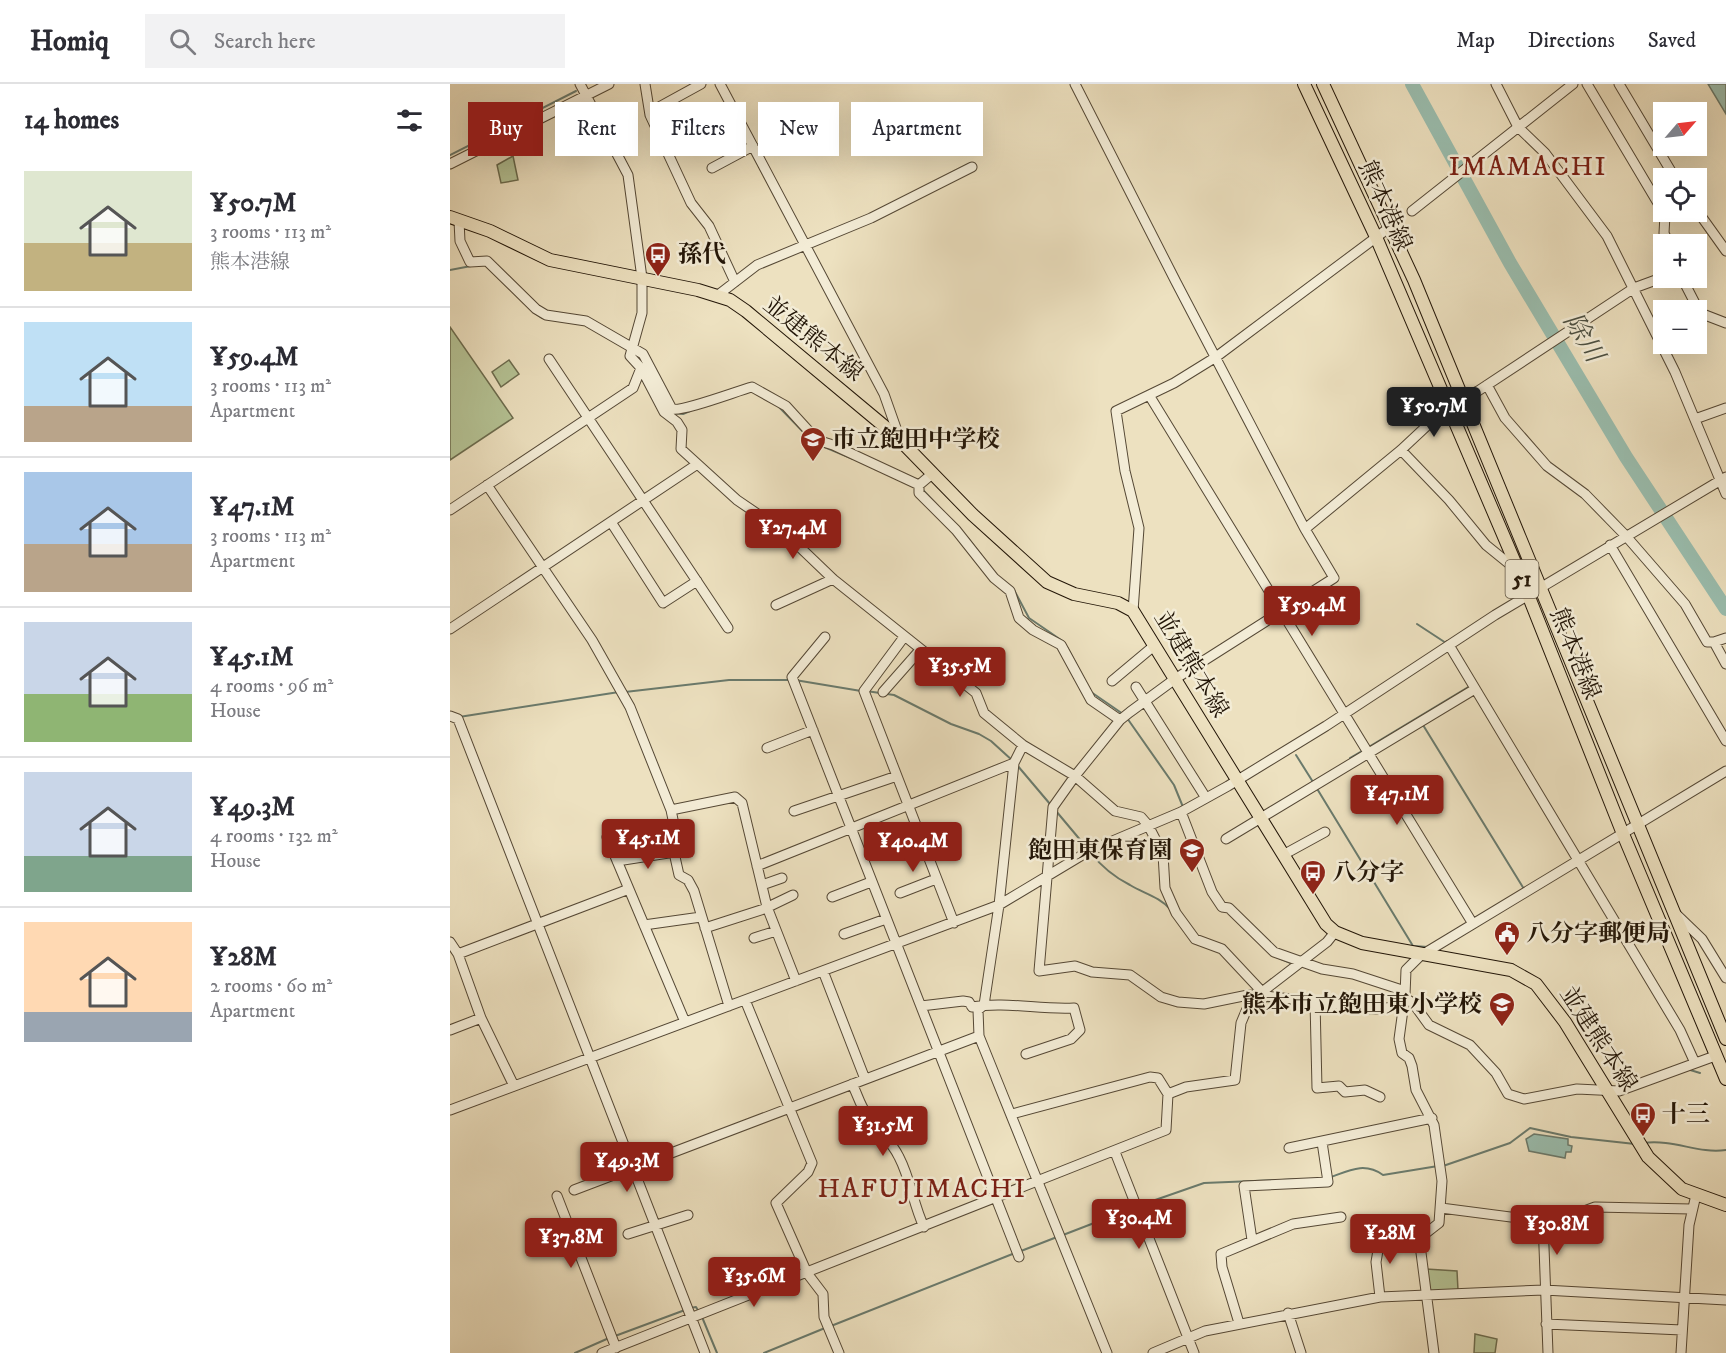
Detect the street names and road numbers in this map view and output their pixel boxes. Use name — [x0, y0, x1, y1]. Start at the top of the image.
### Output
street label: 熊本港線 — [1352, 156, 1418, 256]
street label: 並建熊本線 — [757, 290, 869, 388]
road number: 51 — [1506, 560, 1538, 598]
street label: 熊本港線 — [1543, 604, 1607, 704]
street label: 並建熊本線 — [1147, 605, 1235, 723]
street label: 並建熊本線 — [1553, 981, 1643, 1097]

